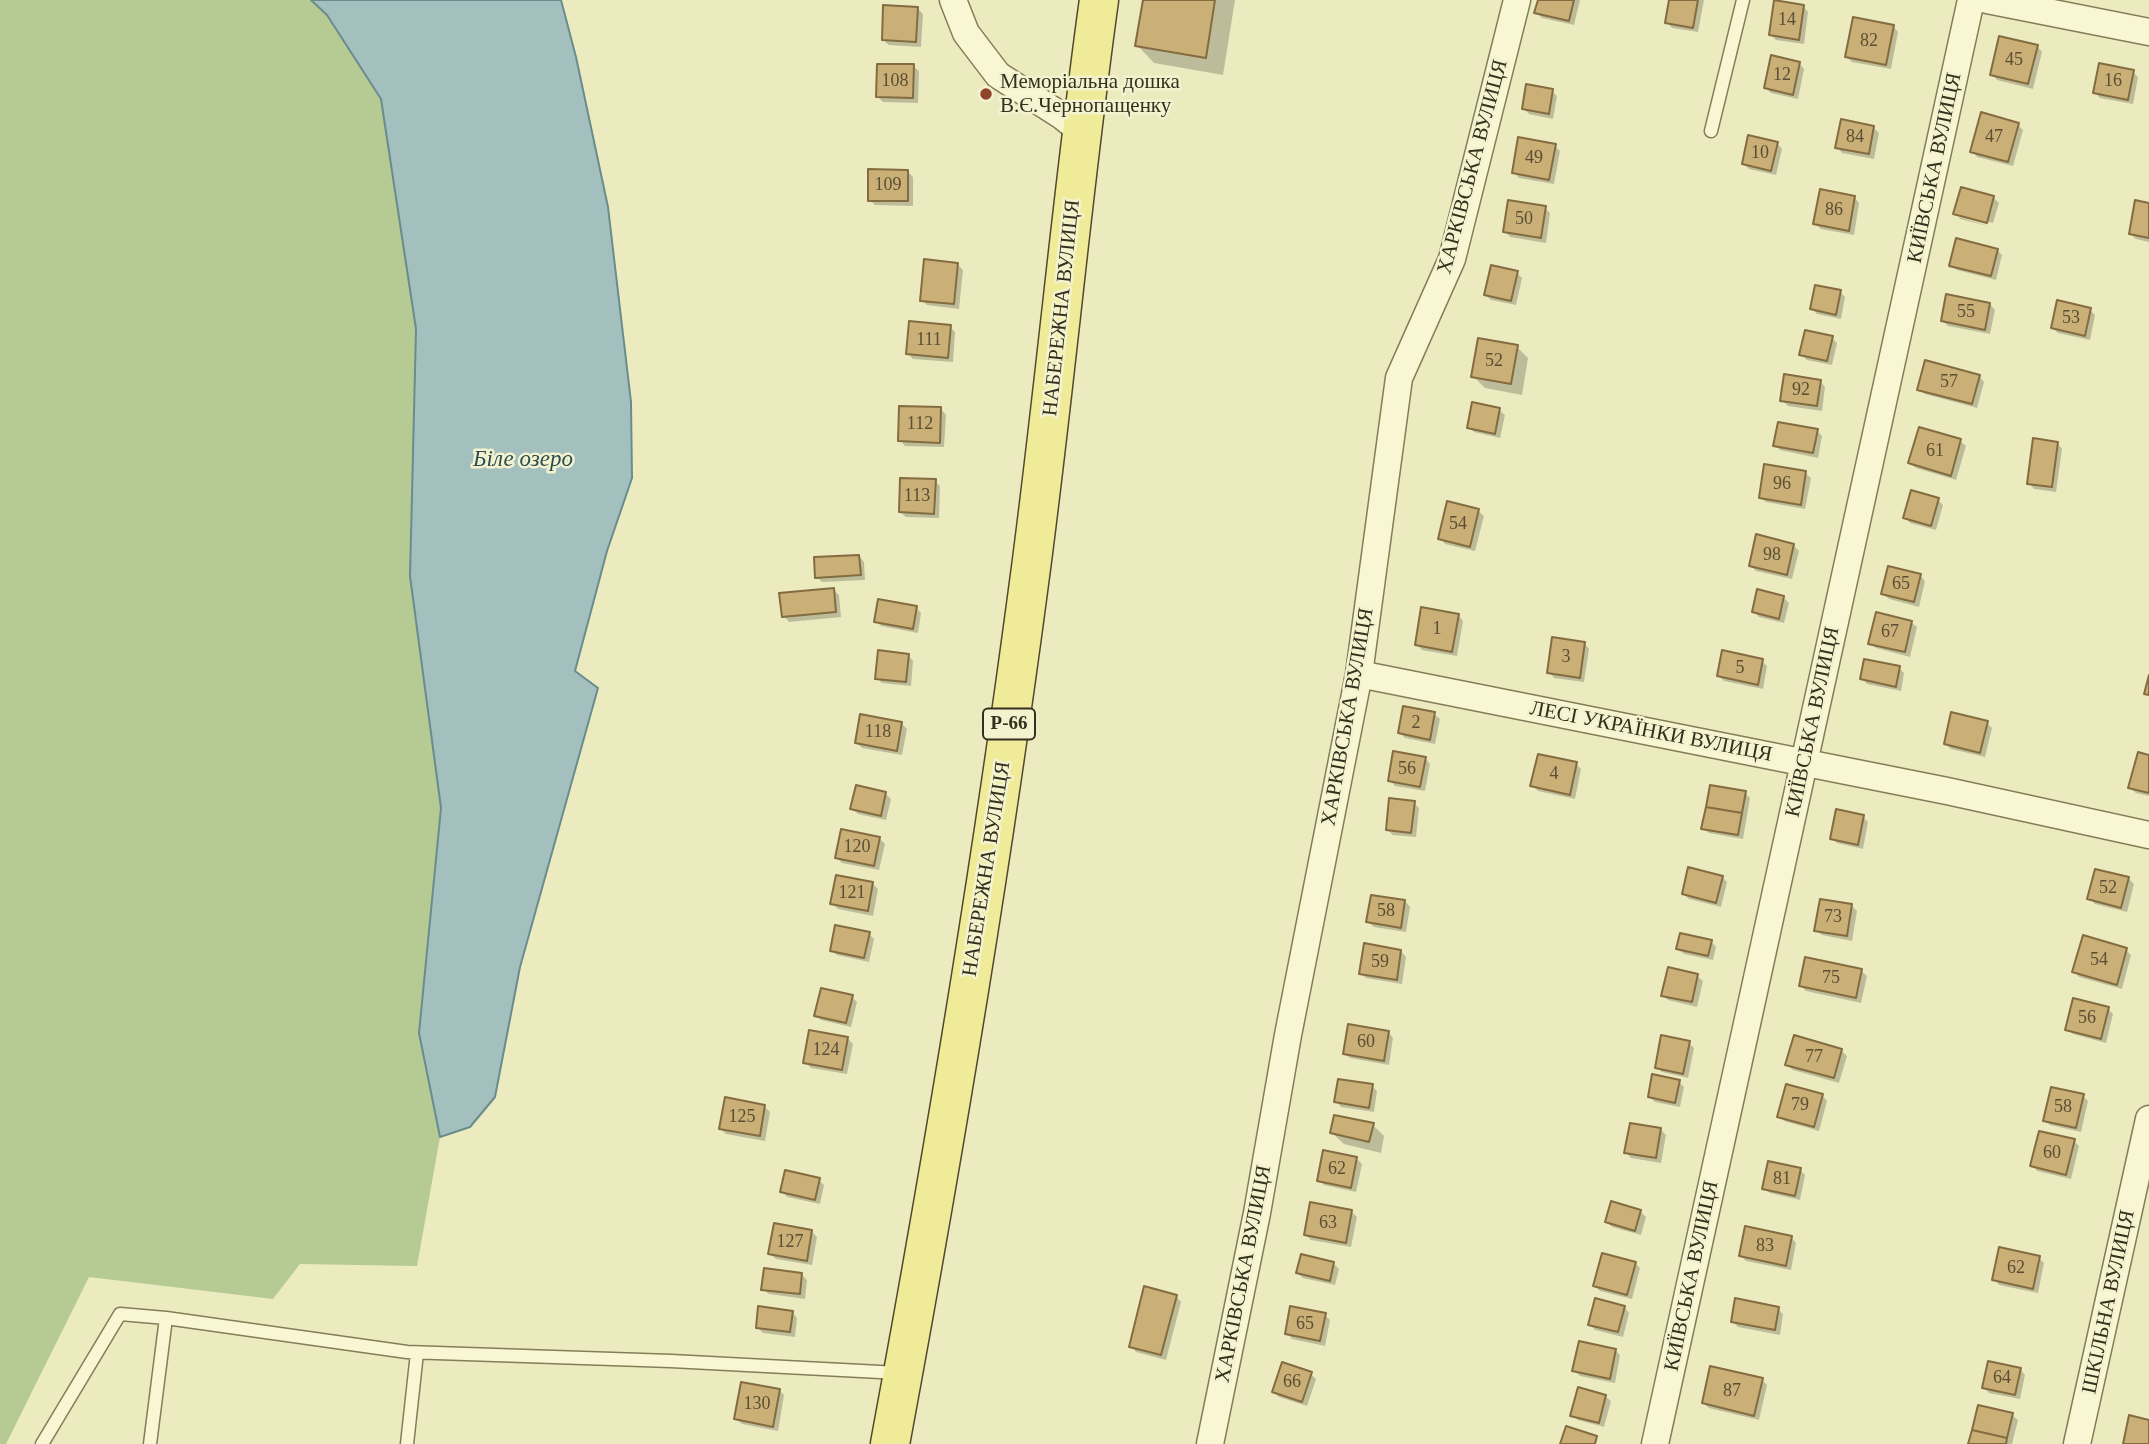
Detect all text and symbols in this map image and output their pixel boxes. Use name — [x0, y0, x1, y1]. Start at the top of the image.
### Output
house number: 14 — [1778, 9, 1796, 31]
house number: 82 — [1860, 30, 1878, 52]
house number: 45 — [2005, 49, 2023, 71]
street label: ХАРКІВСЬКА ВУЛИЦЯ — [1432, 57, 1514, 277]
house number: 12 — [1773, 64, 1791, 86]
place label: Меморіальна дошка В.Є.Чернопащенку — [1000, 69, 1180, 119]
house number: 108 — [882, 70, 908, 92]
street label: КИЇВСЬКА ВУЛИЦЯ — [1903, 70, 1967, 266]
house number: 16 — [2104, 70, 2122, 92]
marker: Меморіальна дошка В.Є.Чернопащенку — [978, 86, 994, 102]
house number: 84 — [1846, 126, 1864, 148]
house number: 47 — [1985, 126, 2003, 148]
house number: 10 — [1751, 142, 1769, 164]
house number: 49 — [1525, 147, 1543, 169]
house number: 109 — [874, 174, 902, 196]
street label: НАБЕРЕЖНА ВУЛИЦЯ — [1038, 199, 1086, 417]
house number: 86 — [1825, 199, 1843, 221]
house number: 50 — [1515, 208, 1533, 230]
house number: 55 — [1957, 301, 1975, 323]
house number: 53 — [2062, 307, 2080, 329]
house number: 111 — [916, 329, 942, 351]
house number: 52 — [1485, 350, 1503, 372]
house number: 57 — [1940, 371, 1958, 393]
house number: 92 — [1792, 379, 1810, 401]
house number: 112 — [907, 413, 933, 435]
house number: 61 — [1926, 440, 1944, 462]
water label: Біле озеро — [473, 446, 573, 474]
house number: 96 — [1773, 473, 1791, 495]
house number: 113 — [904, 485, 930, 507]
house number: 54 — [1449, 513, 1467, 535]
house number: 98 — [1763, 544, 1781, 566]
house number: 65 — [1892, 573, 1910, 595]
street label: ХАРКІВСЬКА ВУЛИЦЯ — [1316, 606, 1380, 828]
house number: 1 — [1432, 618, 1442, 640]
house number: 67 — [1881, 621, 1899, 643]
street label: КИЇВСЬКА ВУЛИЦЯ — [1781, 624, 1845, 820]
house number: 3 — [1562, 646, 1570, 668]
house number: 5 — [1736, 657, 1744, 679]
street label: ЛЕСІ УКРАЇНКИ ВУЛИЦЯ — [1528, 696, 1774, 768]
road number: Р-66 — [983, 708, 1035, 740]
house number: 2 — [1412, 712, 1420, 734]
house number: 118 — [865, 721, 891, 743]
house number: 56 — [1398, 758, 1416, 780]
street label: НАБЕРЕЖНА ВУЛИЦЯ — [958, 760, 1016, 978]
house number: 4 — [1550, 763, 1558, 785]
house number: 120 — [844, 836, 870, 858]
house number: 52 — [2099, 877, 2117, 899]
house number: 121 — [838, 882, 866, 904]
house number: 58 — [1377, 900, 1395, 922]
house number: 73 — [1824, 906, 1842, 928]
house number: 54 — [2090, 949, 2108, 971]
house number: 59 — [1371, 951, 1389, 973]
house number: 75 — [1822, 967, 1840, 989]
house number: 56 — [2078, 1007, 2096, 1029]
house number: 60 — [1357, 1031, 1375, 1053]
house number: 124 — [812, 1039, 840, 1061]
house number: 77 — [1805, 1046, 1823, 1068]
house number: 79 — [1791, 1094, 1809, 1116]
house number: 58 — [2054, 1096, 2072, 1118]
house number: 125 — [728, 1106, 756, 1128]
house number: 60 — [2043, 1142, 2061, 1164]
house number: 62 — [1328, 1158, 1346, 1180]
street label: ХАРКІВСЬКА ВУЛИЦЯ — [1211, 1163, 1277, 1385]
house number: 81 — [1773, 1168, 1791, 1190]
street label: КИЇВСЬКА ВУЛИЦЯ — [1660, 1178, 1724, 1374]
street label: ШКІЛЬНА ВУЛИЦЯ — [2077, 1208, 2141, 1396]
house number: 63 — [1319, 1212, 1337, 1234]
house number: 127 — [776, 1231, 804, 1253]
house number: 83 — [1756, 1235, 1774, 1257]
house number: 62 — [2007, 1257, 2025, 1279]
house number: 65 — [1296, 1313, 1314, 1335]
house number: 64 — [1993, 1367, 2011, 1389]
house number: 66 — [1283, 1371, 1301, 1393]
house number: 87 — [1723, 1380, 1741, 1402]
house number: 130 — [744, 1393, 770, 1415]

